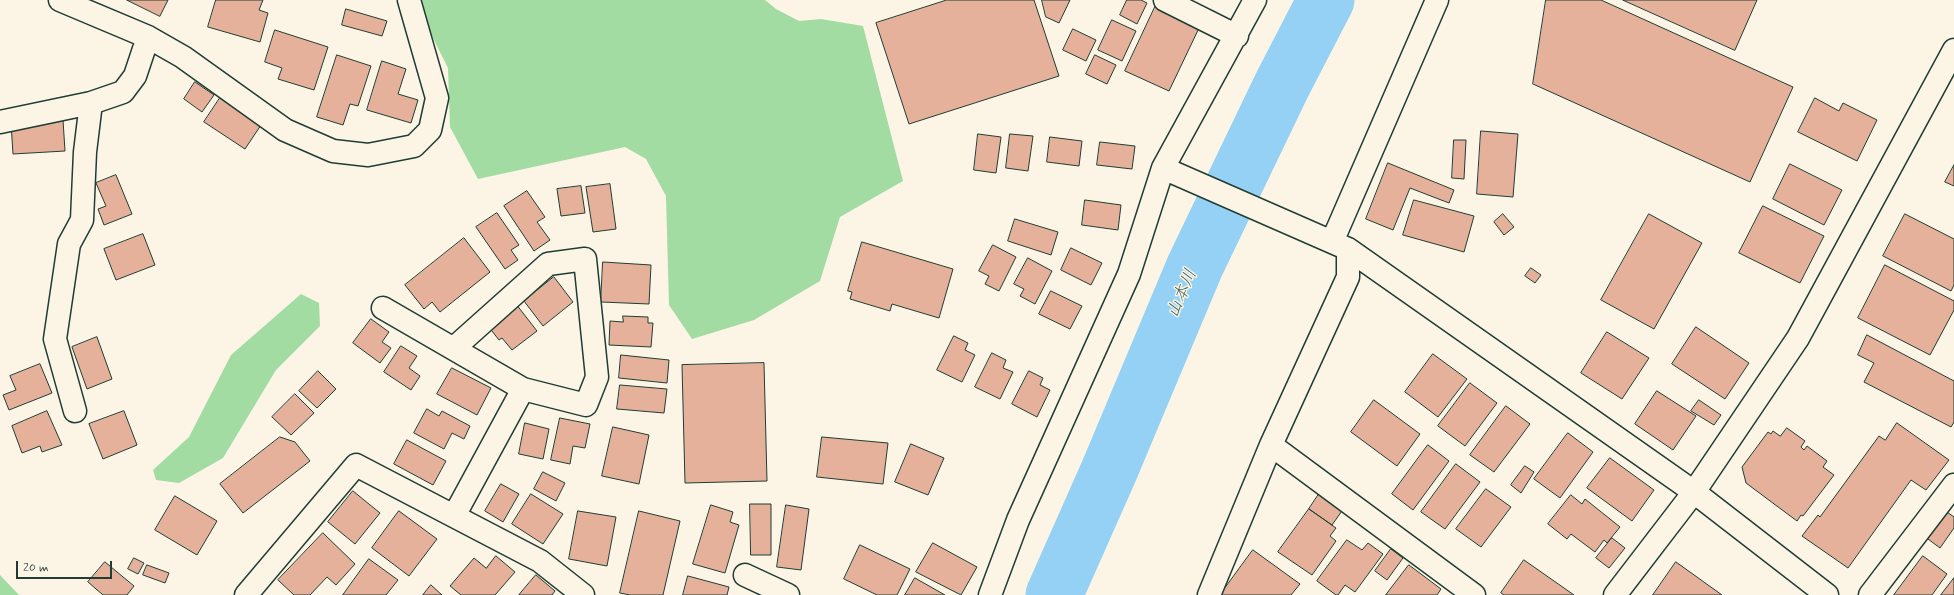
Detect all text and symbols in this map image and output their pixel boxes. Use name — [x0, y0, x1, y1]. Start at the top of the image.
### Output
water label: 山本川 — [1164, 267, 1202, 321]
scale bar — [18, 553, 114, 579]
text: 20 m — [23, 560, 49, 576]

